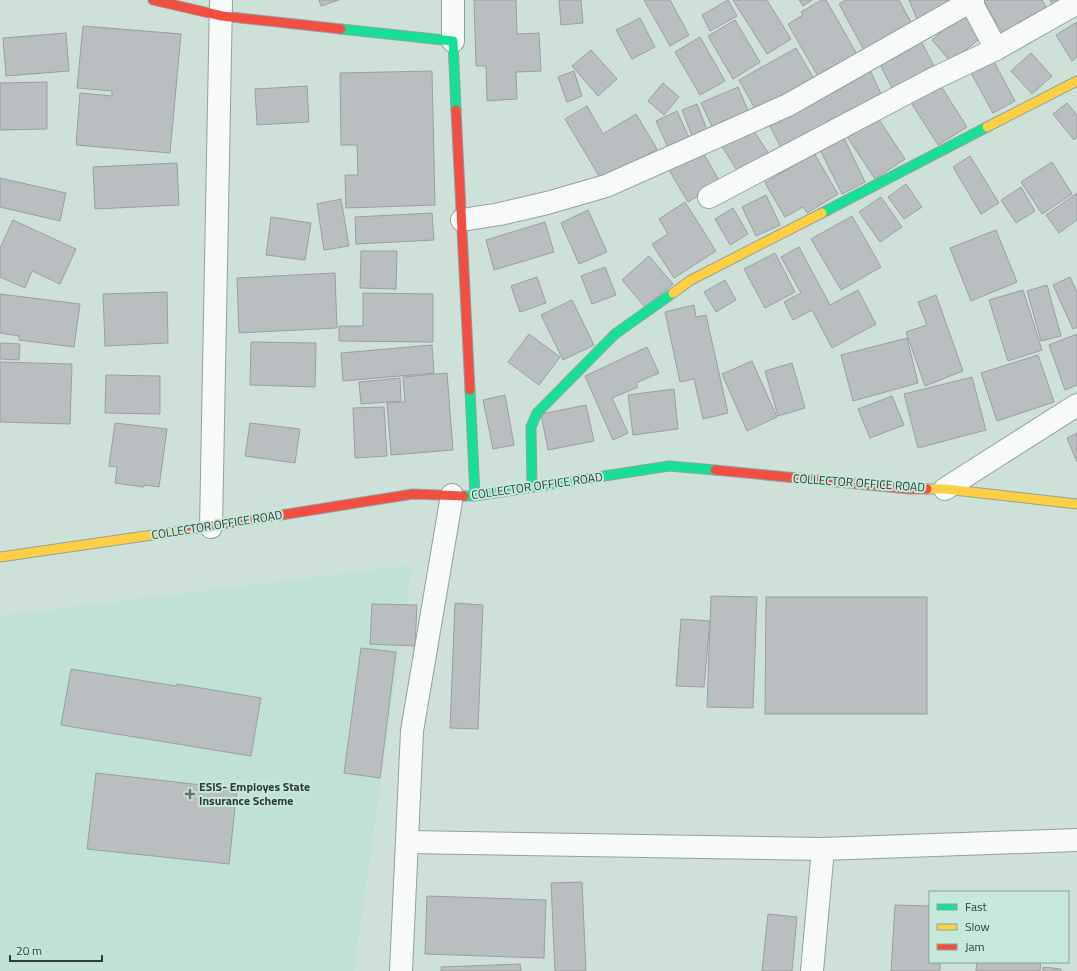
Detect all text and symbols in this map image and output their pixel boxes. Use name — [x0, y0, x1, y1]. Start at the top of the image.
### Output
street label: COLLECTOR OFFICE ROAD — [470, 467, 604, 504]
street label: COLLECTOR OFFICE ROAD — [792, 468, 926, 497]
street label: COLLECTOR OFFICE ROAD — [150, 505, 284, 544]
place label: ESIS- Employes State Insurance Scheme — [199, 777, 310, 810]
marker: ESIS- Employes State Insurance Scheme — [184, 788, 196, 800]
legend — [929, 891, 1069, 963]
text: Fast — [965, 897, 988, 916]
text: Slow — [965, 917, 990, 936]
scale bar — [10, 937, 102, 963]
text: Jam — [965, 937, 985, 956]
text: 20 m — [16, 941, 42, 960]

